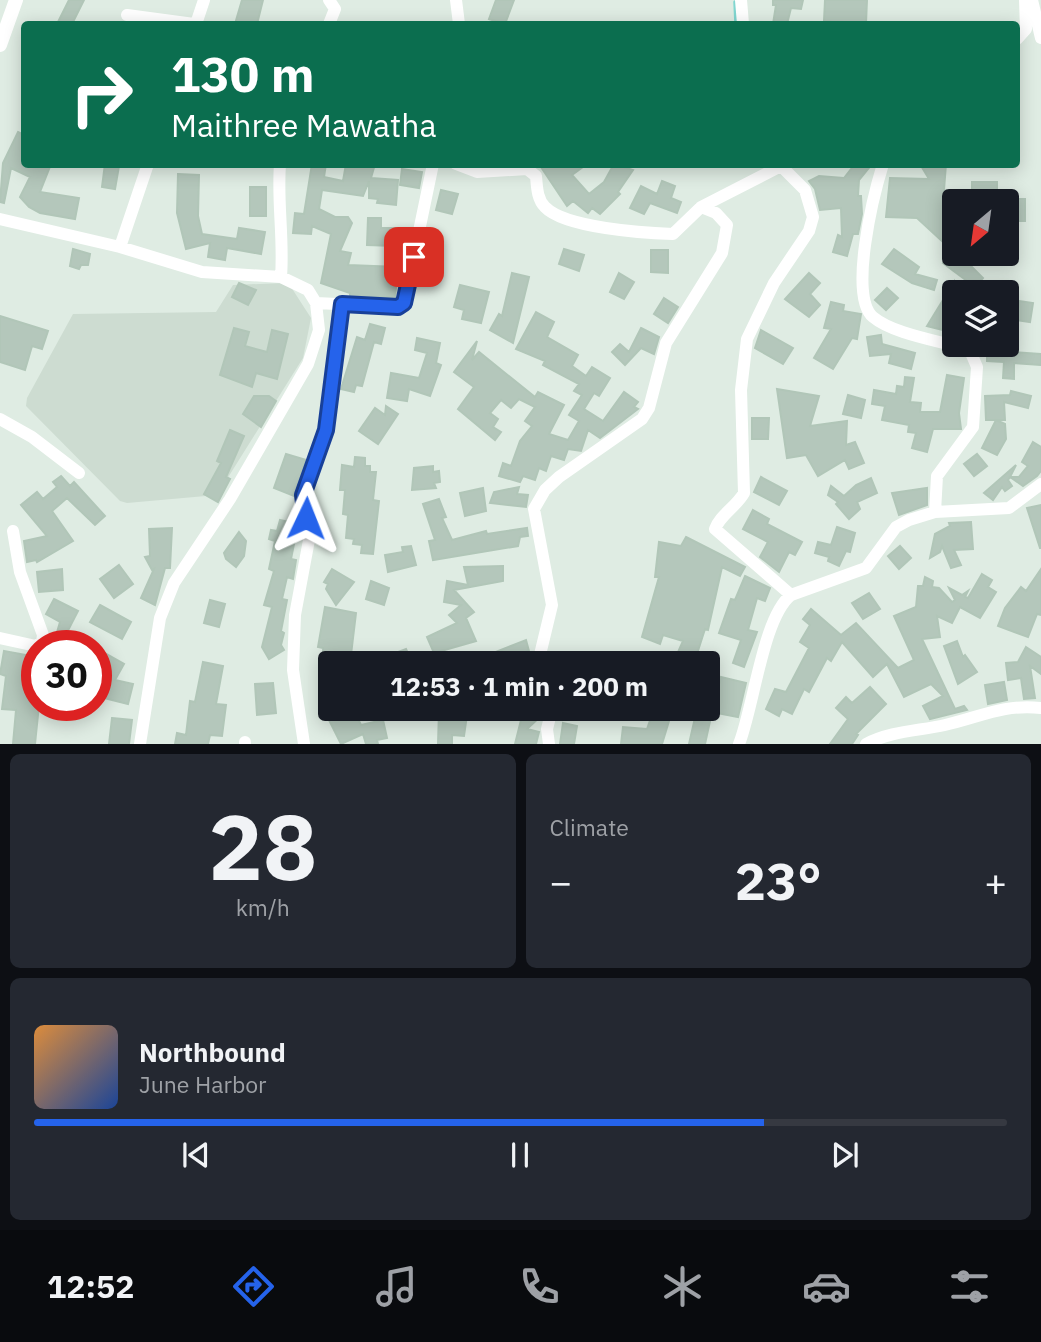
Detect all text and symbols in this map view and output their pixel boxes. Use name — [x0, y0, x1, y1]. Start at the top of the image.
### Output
text: 130 m — [171, 42, 315, 105]
icon: right — [56, 49, 147, 140]
text: Maithree Mawatha — [171, 104, 437, 146]
north arrow — [942, 189, 1018, 266]
map controls — [942, 189, 1019, 357]
pin — [384, 227, 444, 287]
icon: arrive — [395, 238, 433, 276]
button: layers — [942, 280, 1019, 357]
position arrow — [269, 481, 343, 555]
speed limit sign: 30 — [21, 630, 112, 721]
text: 12:53 · 1 min · 200 m — [390, 669, 648, 703]
text: 28 — [208, 787, 317, 905]
text: Climate — [550, 812, 629, 842]
text: 23° — [735, 847, 822, 914]
text: − — [550, 857, 572, 906]
text: + — [984, 857, 1007, 906]
text: km/h — [236, 892, 290, 922]
text: Northbound — [139, 1035, 286, 1069]
text: June Harbor — [139, 1069, 267, 1099]
icon: previous — [177, 1136, 215, 1174]
icon: pause — [501, 1136, 539, 1174]
icon: next — [826, 1136, 864, 1174]
icon: directions — [229, 1262, 278, 1311]
icon: music — [372, 1262, 421, 1311]
icon: phone — [515, 1262, 564, 1311]
icon: climate — [658, 1262, 707, 1311]
icon: car — [802, 1262, 851, 1311]
icon: filters — [945, 1262, 994, 1311]
text: 12:52 — [47, 1265, 134, 1307]

